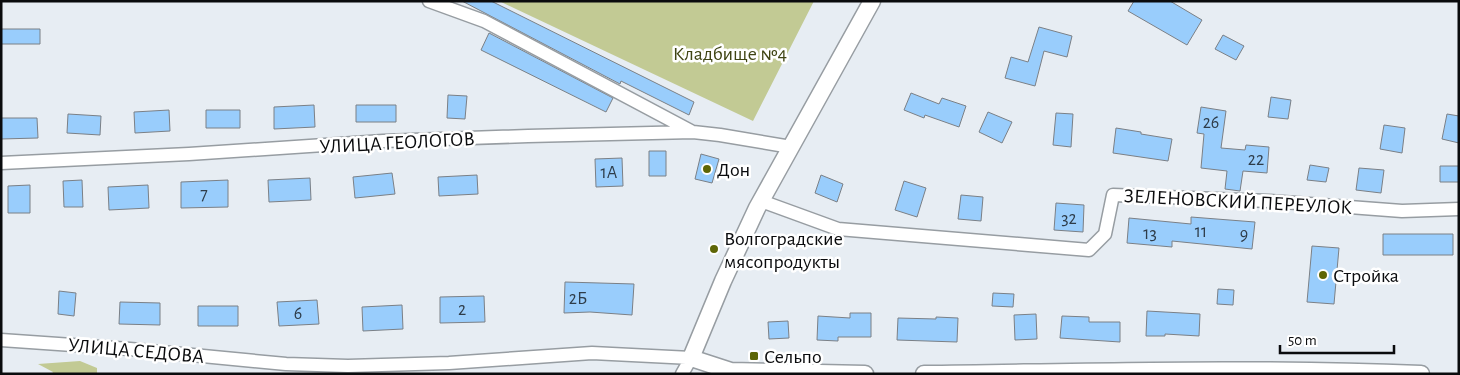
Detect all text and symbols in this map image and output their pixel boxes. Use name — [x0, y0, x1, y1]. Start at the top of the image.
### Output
park label: Кладбище №4 — [673, 44, 787, 64]
house number: 26 — [1203, 114, 1219, 132]
street label: УЛИЦА ГЕОЛОГОВ — [319, 129, 475, 157]
house number: 22 — [1248, 151, 1264, 169]
place label: Дон — [717, 160, 750, 180]
marker: Дон — [701, 163, 713, 175]
house number: 1А — [601, 164, 618, 182]
house number: 7 — [200, 186, 208, 204]
street label: ЗЕЛЕНОВСКИЙ ПЕРЕУЛОК — [1123, 186, 1353, 218]
house number: 32 — [1061, 210, 1077, 228]
house number: 11 — [1195, 223, 1207, 241]
house number: 13 — [1143, 225, 1157, 243]
house number: 9 — [1240, 226, 1248, 244]
place label: Волгоградские мясопродукты — [724, 229, 843, 272]
marker: Волгоградские мясопродукты — [708, 243, 720, 255]
place label: Стройка — [1333, 266, 1399, 286]
marker: Стройка — [1317, 269, 1329, 281]
house number: 2Б — [569, 290, 587, 308]
house number: 2 — [458, 301, 466, 319]
house number: 6 — [294, 305, 302, 323]
scale bar — [1280, 322, 1394, 354]
text: 50 m — [1288, 333, 1317, 348]
street label: УЛИЦА СЕДОВА — [67, 335, 205, 367]
place label: Сельпо — [764, 347, 822, 367]
marker: Сельпо — [748, 350, 760, 362]

